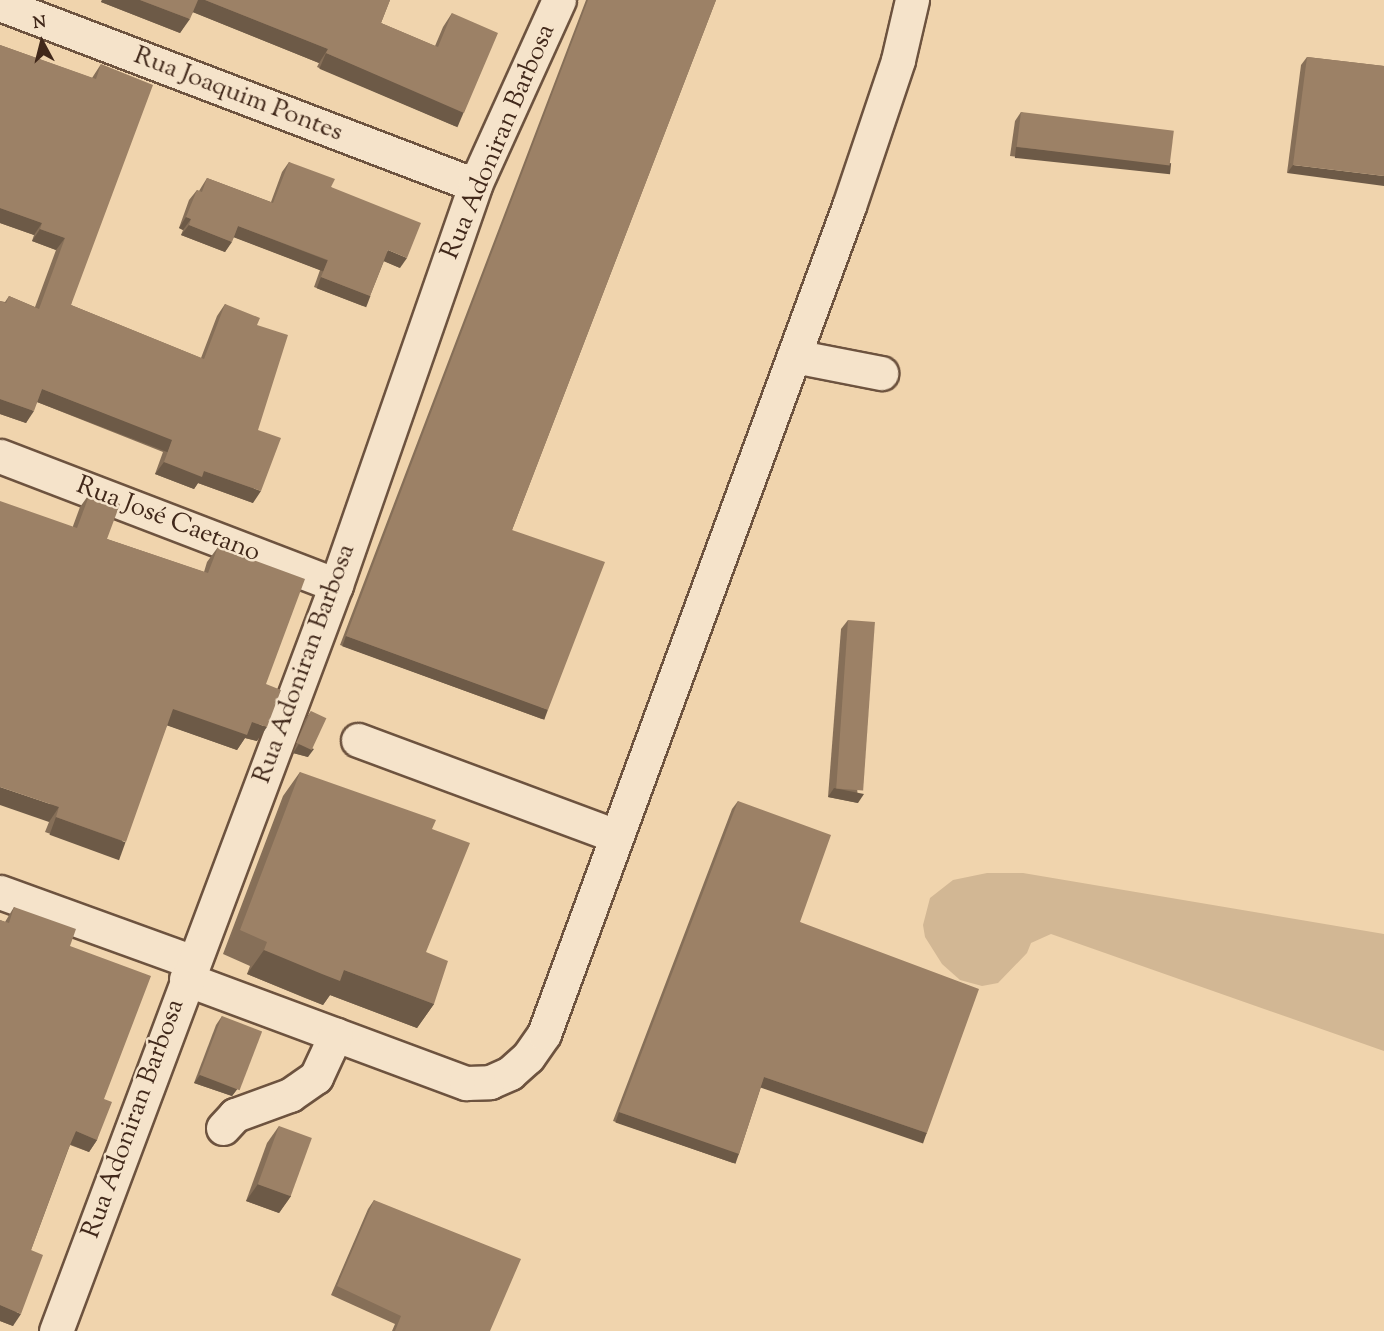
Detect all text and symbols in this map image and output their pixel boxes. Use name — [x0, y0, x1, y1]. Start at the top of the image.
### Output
text: N — [32, 11, 47, 36]
north arrow — [12, 12, 72, 72]
street label: Rua Adoniran Barbosa — [435, 20, 563, 264]
street label: Rua Joaquim Pontes — [129, 41, 347, 149]
street label: Rua José Caetano — [72, 471, 264, 569]
street label: Rua Adoniran Barbosa — [247, 540, 363, 788]
street label: Rua Adoniran Barbosa — [76, 995, 192, 1243]

